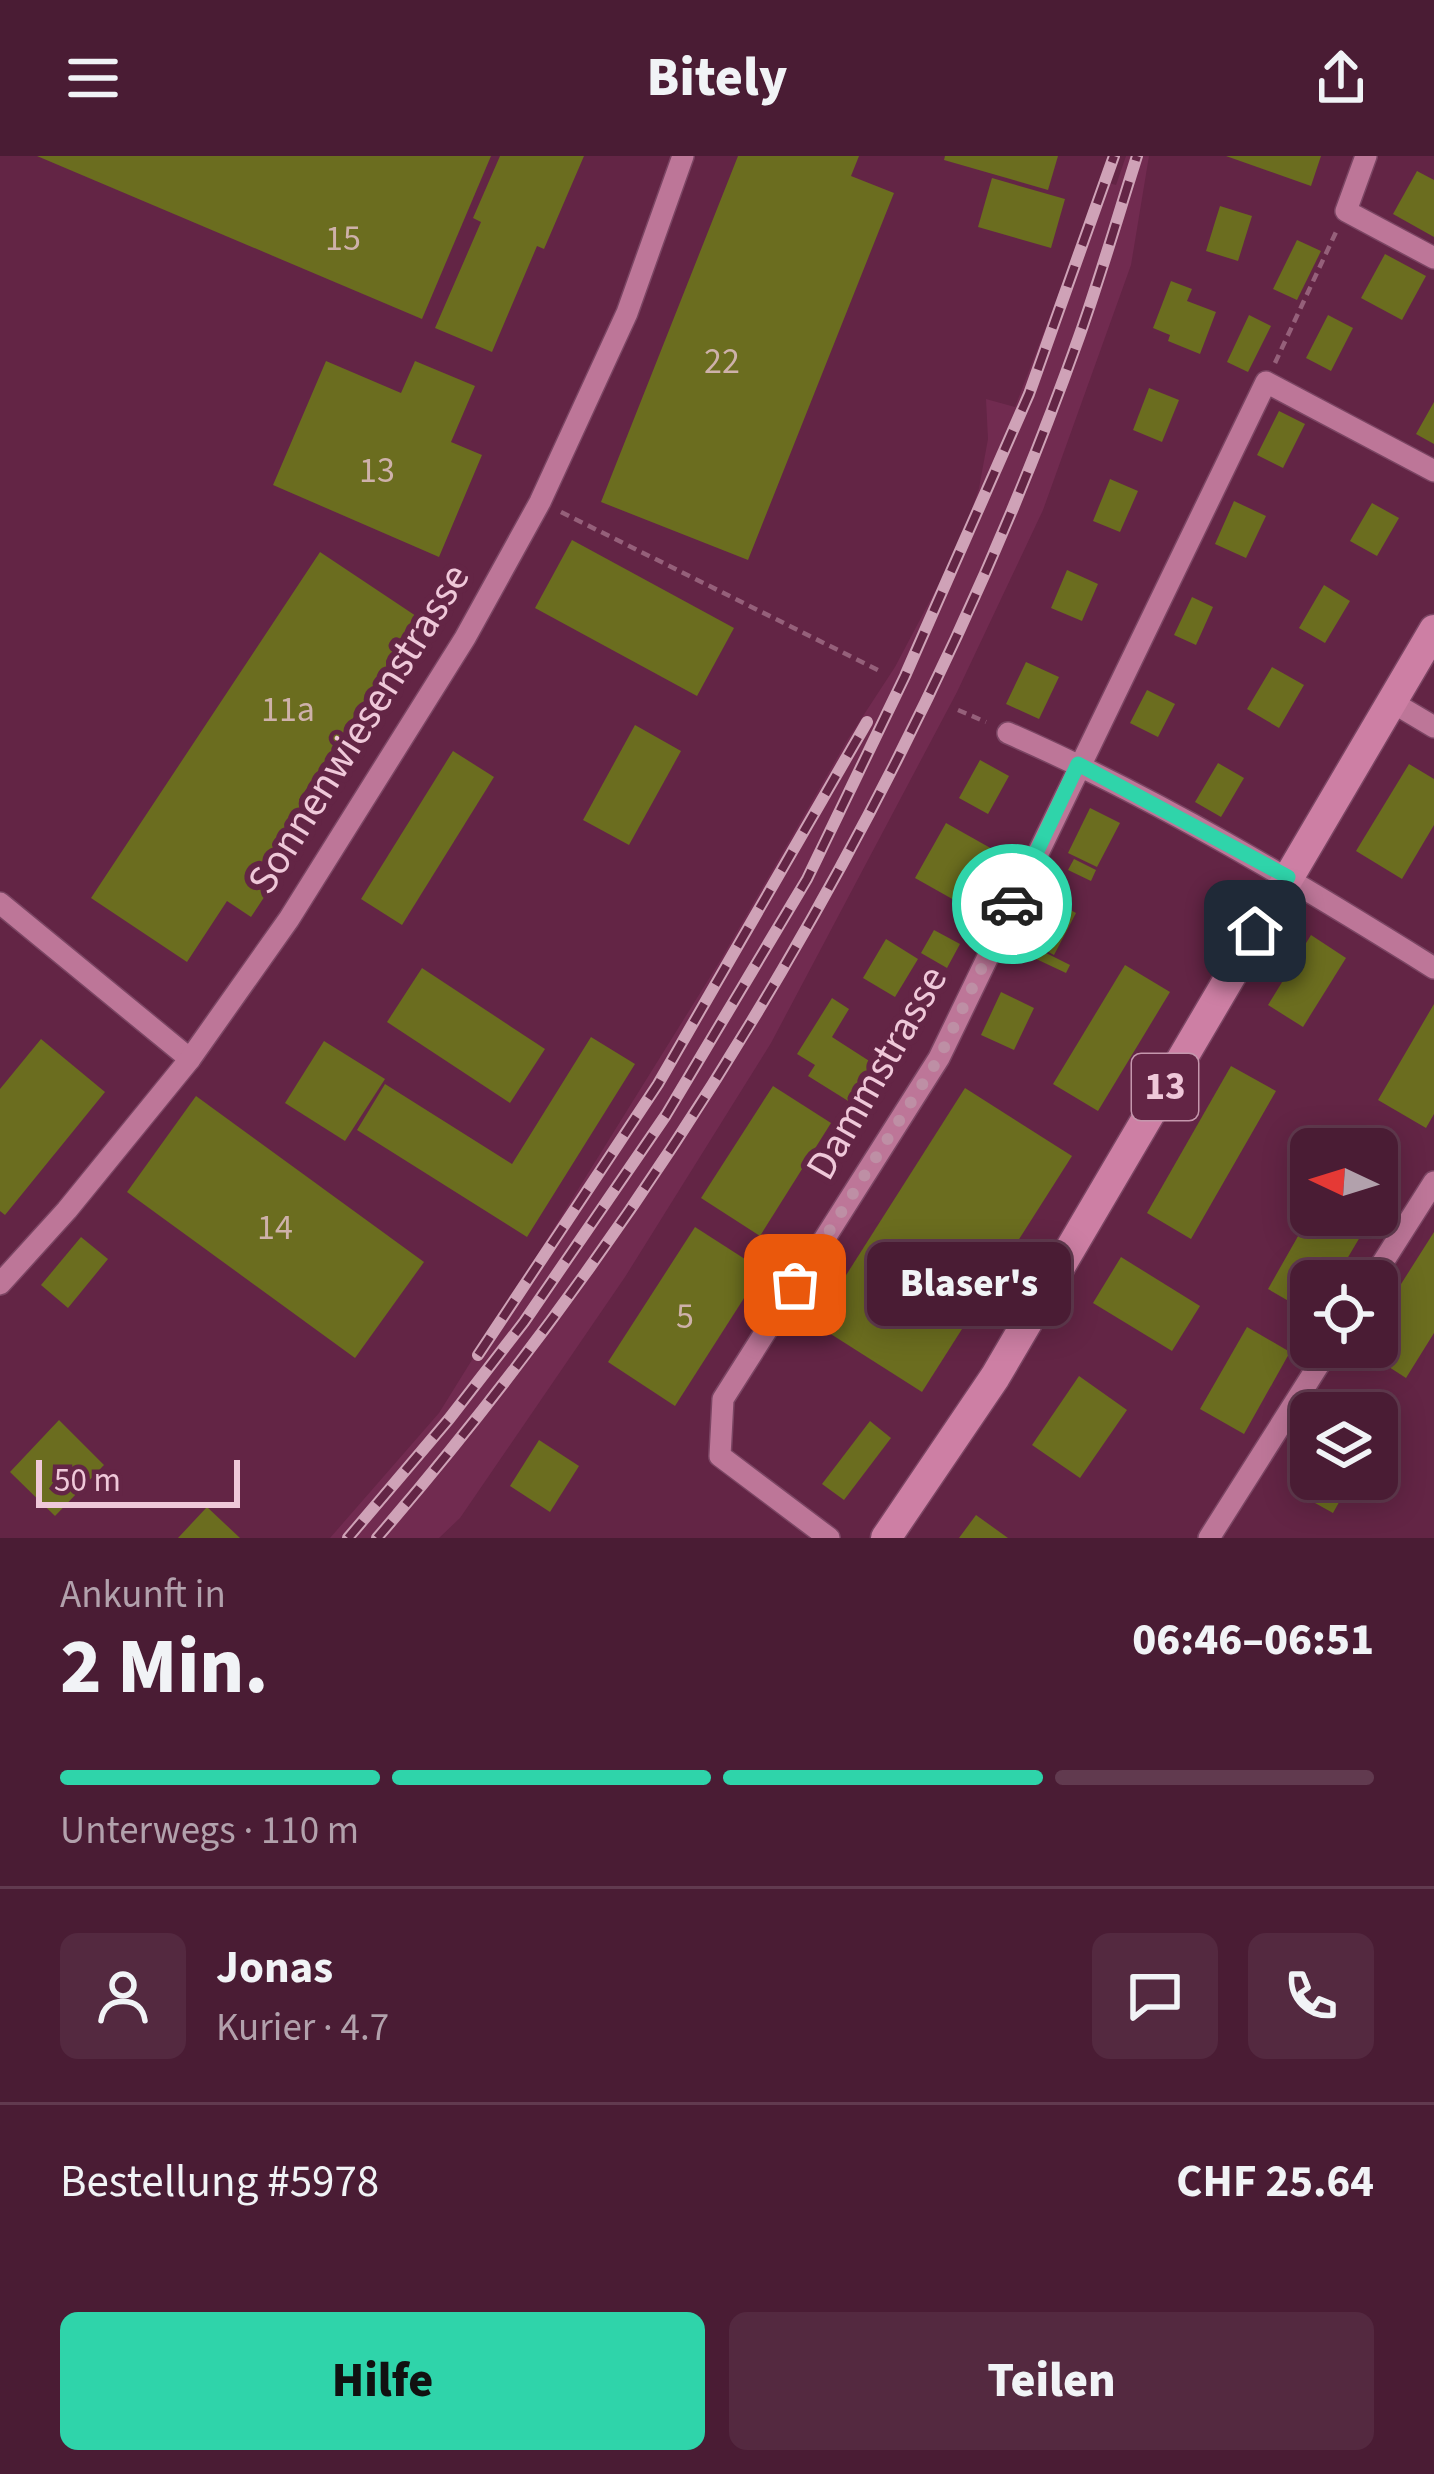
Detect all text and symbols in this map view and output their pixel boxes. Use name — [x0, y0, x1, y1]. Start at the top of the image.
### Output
text: Bitely — [647, 40, 787, 117]
icon: menu — [60, 45, 126, 111]
icon: share — [1308, 45, 1374, 111]
house number: 15 — [325, 213, 361, 264]
house number: 22 — [704, 336, 740, 387]
house number: 13 — [359, 445, 395, 496]
street label: Sonnenwiesenstrasse — [233, 552, 485, 906]
house number: 11a — [261, 684, 315, 735]
courier — [952, 844, 1072, 964]
icon: car — [979, 871, 1045, 937]
pin — [1204, 880, 1306, 982]
icon: home — [1222, 898, 1288, 964]
street label: Dammstrasse — [791, 955, 963, 1191]
road number: 13 — [1132, 1054, 1198, 1120]
north arrow — [1290, 1128, 1398, 1236]
map controls — [1290, 1128, 1398, 1500]
house number: 14 — [257, 1202, 293, 1253]
pin — [744, 1234, 846, 1336]
callout: Blaser's — [867, 1243, 1071, 1327]
icon: bag — [762, 1252, 828, 1318]
text: Blaser's — [900, 1256, 1038, 1312]
button: locate — [1290, 1260, 1398, 1368]
house number: 5 — [676, 1291, 694, 1342]
button: layers — [1290, 1392, 1398, 1500]
scale bar — [36, 1454, 240, 1507]
text: 50 m — [54, 1457, 121, 1504]
text: Ankunft in — [60, 1567, 226, 1623]
text: 06:46–06:51 — [1132, 1608, 1374, 1672]
text: 2 Min. — [60, 1612, 268, 1723]
text: Unterwegs · 110 m — [60, 1803, 359, 1859]
button: person — [60, 1933, 186, 2059]
button: chat — [1092, 1933, 1218, 2059]
button: phone — [1248, 1933, 1374, 2059]
text: Jonas — [216, 1936, 333, 2000]
text: Kurier · 4.7 — [216, 2000, 389, 2056]
text: Bestellung #5978 — [60, 2150, 379, 2214]
text: CHF 25.64 — [1176, 2150, 1374, 2214]
button: Hilfe — [60, 2312, 705, 2450]
button: Teilen — [729, 2312, 1374, 2450]

